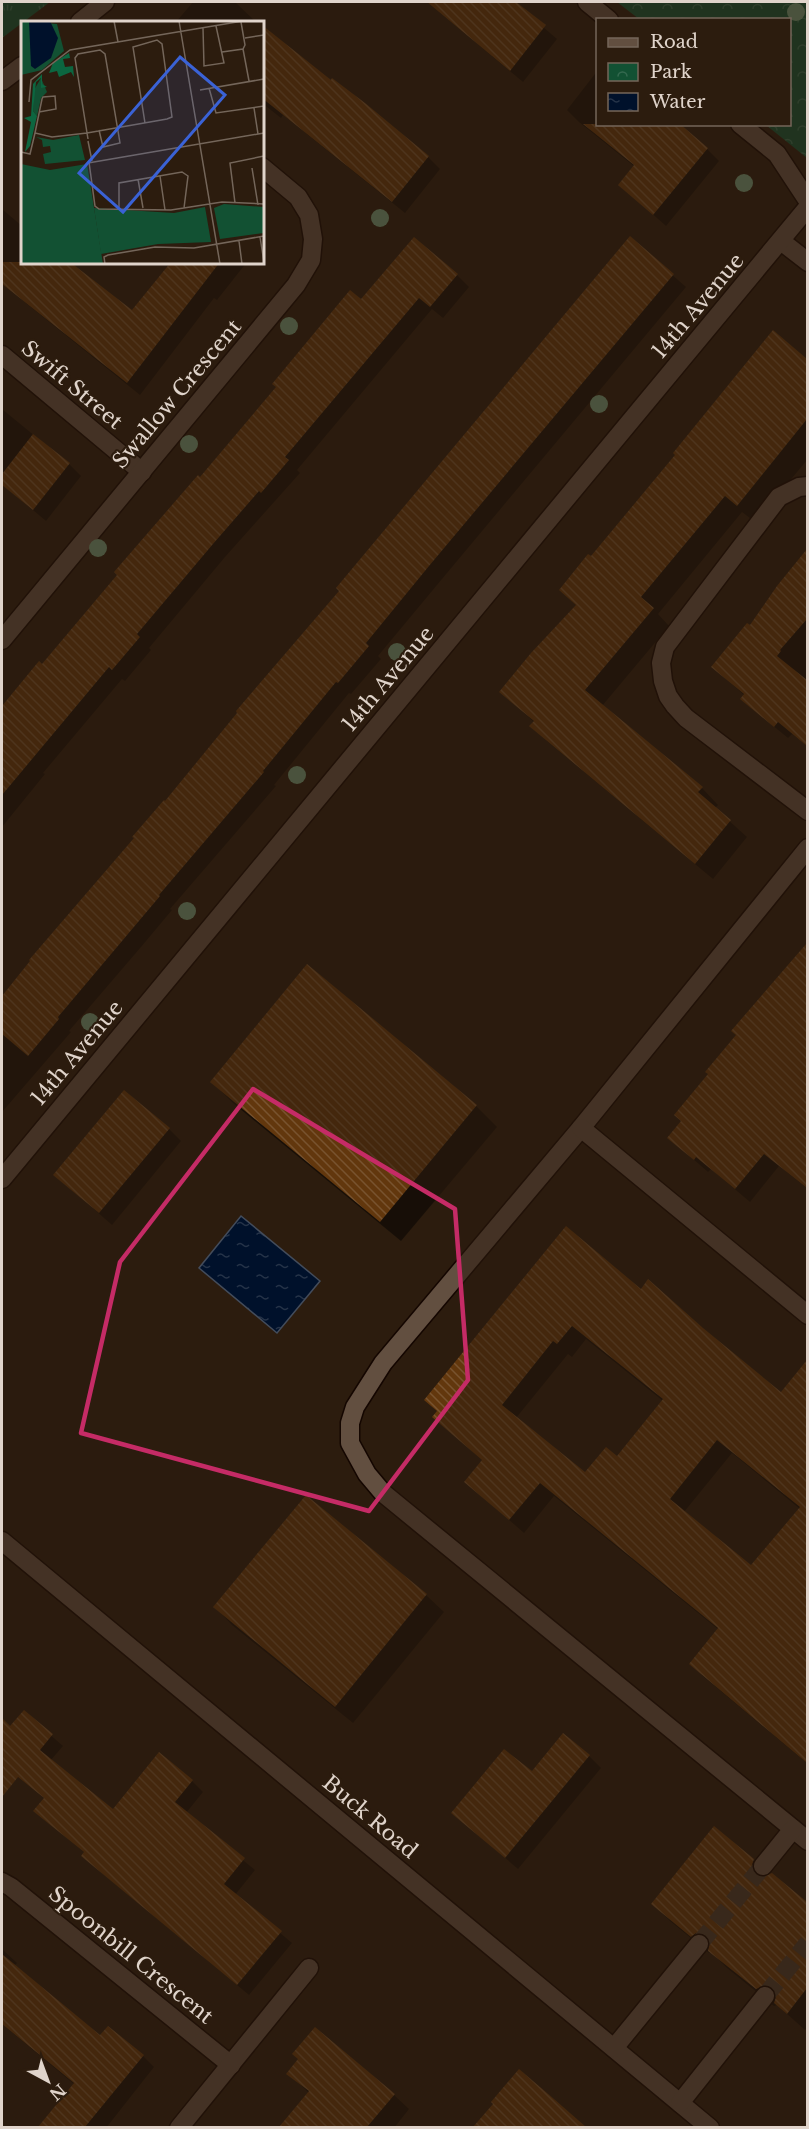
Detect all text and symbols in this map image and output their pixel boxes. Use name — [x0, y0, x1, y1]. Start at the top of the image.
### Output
legend — [596, 18, 791, 126]
inset map — [21, 21, 264, 264]
text: Road — [650, 31, 698, 53]
text: Park — [650, 61, 692, 83]
text: Water — [649, 91, 706, 113]
street label: 14th Avenue — [647, 248, 749, 364]
street label: Swallow Crescent — [107, 314, 247, 474]
street label: Swift Street — [16, 335, 128, 435]
street label: 14th Avenue — [337, 621, 439, 737]
street label: 14th Avenue — [26, 995, 128, 1111]
street label: Buck Road — [317, 1770, 423, 1864]
street label: Spoonbill Crescent — [44, 1881, 219, 2029]
north arrow — [18, 2051, 78, 2111]
text: N — [46, 2080, 70, 2105]

